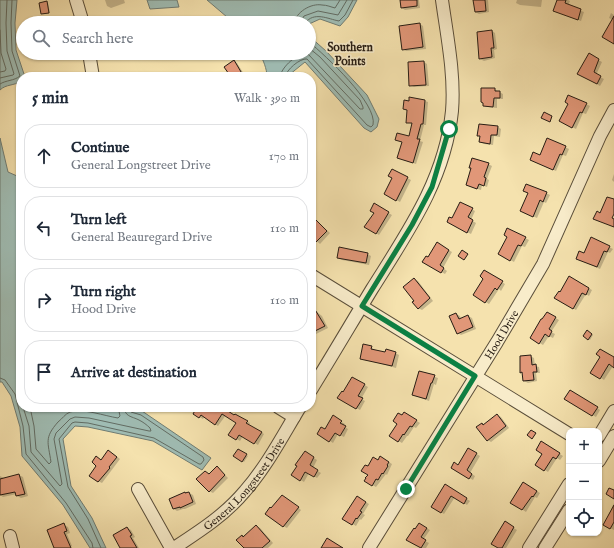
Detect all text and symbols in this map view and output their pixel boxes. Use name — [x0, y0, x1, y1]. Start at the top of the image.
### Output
search box — [16, 16, 316, 60]
icon: search — [30, 27, 52, 49]
text: Search here — [62, 29, 133, 48]
district label: Southern Points — [327, 40, 373, 69]
text: 5 min — [32, 88, 69, 109]
text: Walk · 390 m — [234, 90, 300, 107]
route start — [440, 120, 458, 138]
text: Continue — [71, 138, 129, 157]
icon: ahead — [33, 145, 55, 167]
text: 170 m — [269, 148, 299, 165]
text: General Longstreet Drive — [71, 157, 211, 174]
text: Turn left — [71, 210, 127, 229]
icon: left — [33, 217, 55, 239]
text: 110 m — [270, 220, 299, 237]
text: General Beauregard Drive — [71, 229, 212, 246]
text: Turn right — [71, 282, 136, 301]
icon: right — [33, 289, 55, 311]
text: 110 m — [270, 292, 299, 309]
text: Hood Drive — [71, 301, 136, 318]
street label: Hood Drive — [482, 308, 522, 362]
icon: arrive — [33, 361, 55, 383]
text: Arrive at destination — [71, 363, 197, 382]
map controls — [566, 428, 602, 536]
button: + — [566, 428, 602, 464]
street label: General Longstreet Drive — [201, 435, 288, 534]
button: − — [566, 464, 602, 500]
route end — [397, 480, 415, 498]
button: locate — [566, 500, 602, 536]

